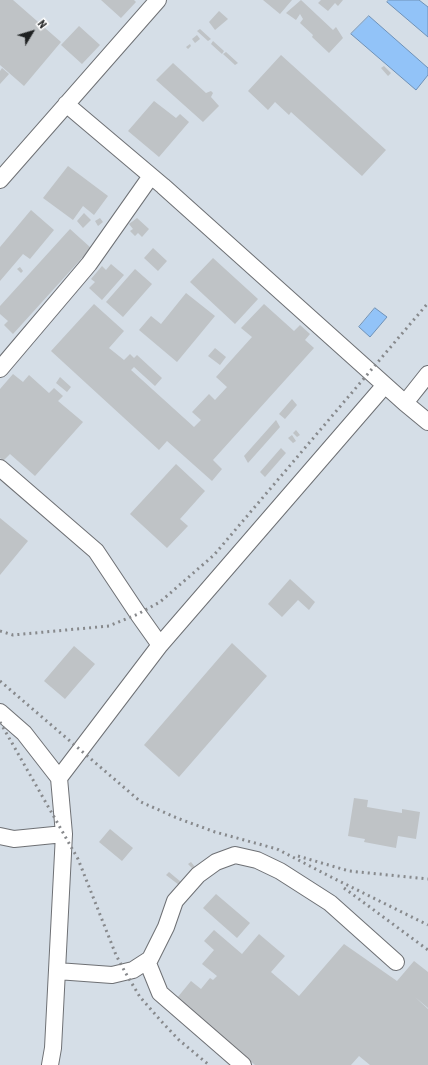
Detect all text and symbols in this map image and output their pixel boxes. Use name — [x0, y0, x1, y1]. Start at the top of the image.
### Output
north arrow — [12, 12, 52, 52]
text: N — [35, 18, 49, 31]

